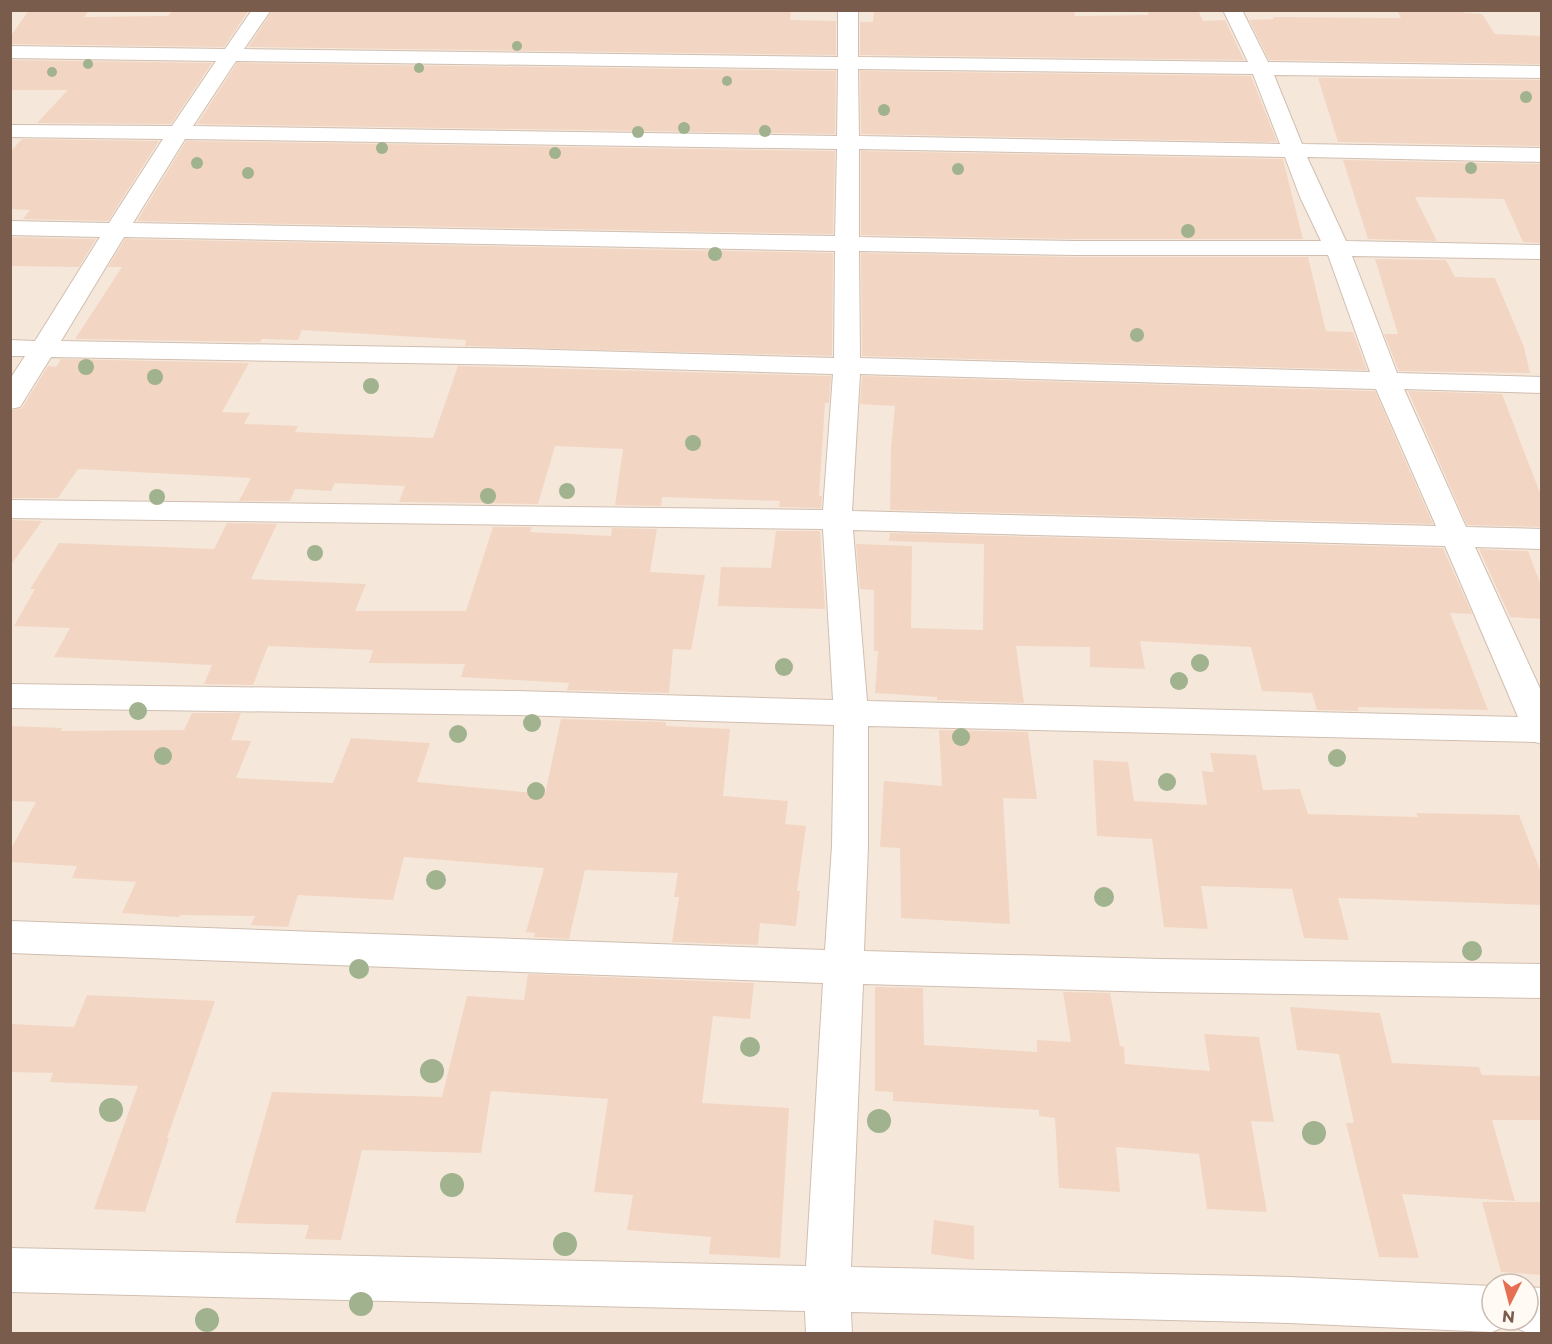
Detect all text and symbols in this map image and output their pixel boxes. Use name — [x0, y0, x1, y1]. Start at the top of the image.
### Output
north arrow — [1480, 1272, 1540, 1332]
text: N — [1501, 1306, 1516, 1327]

